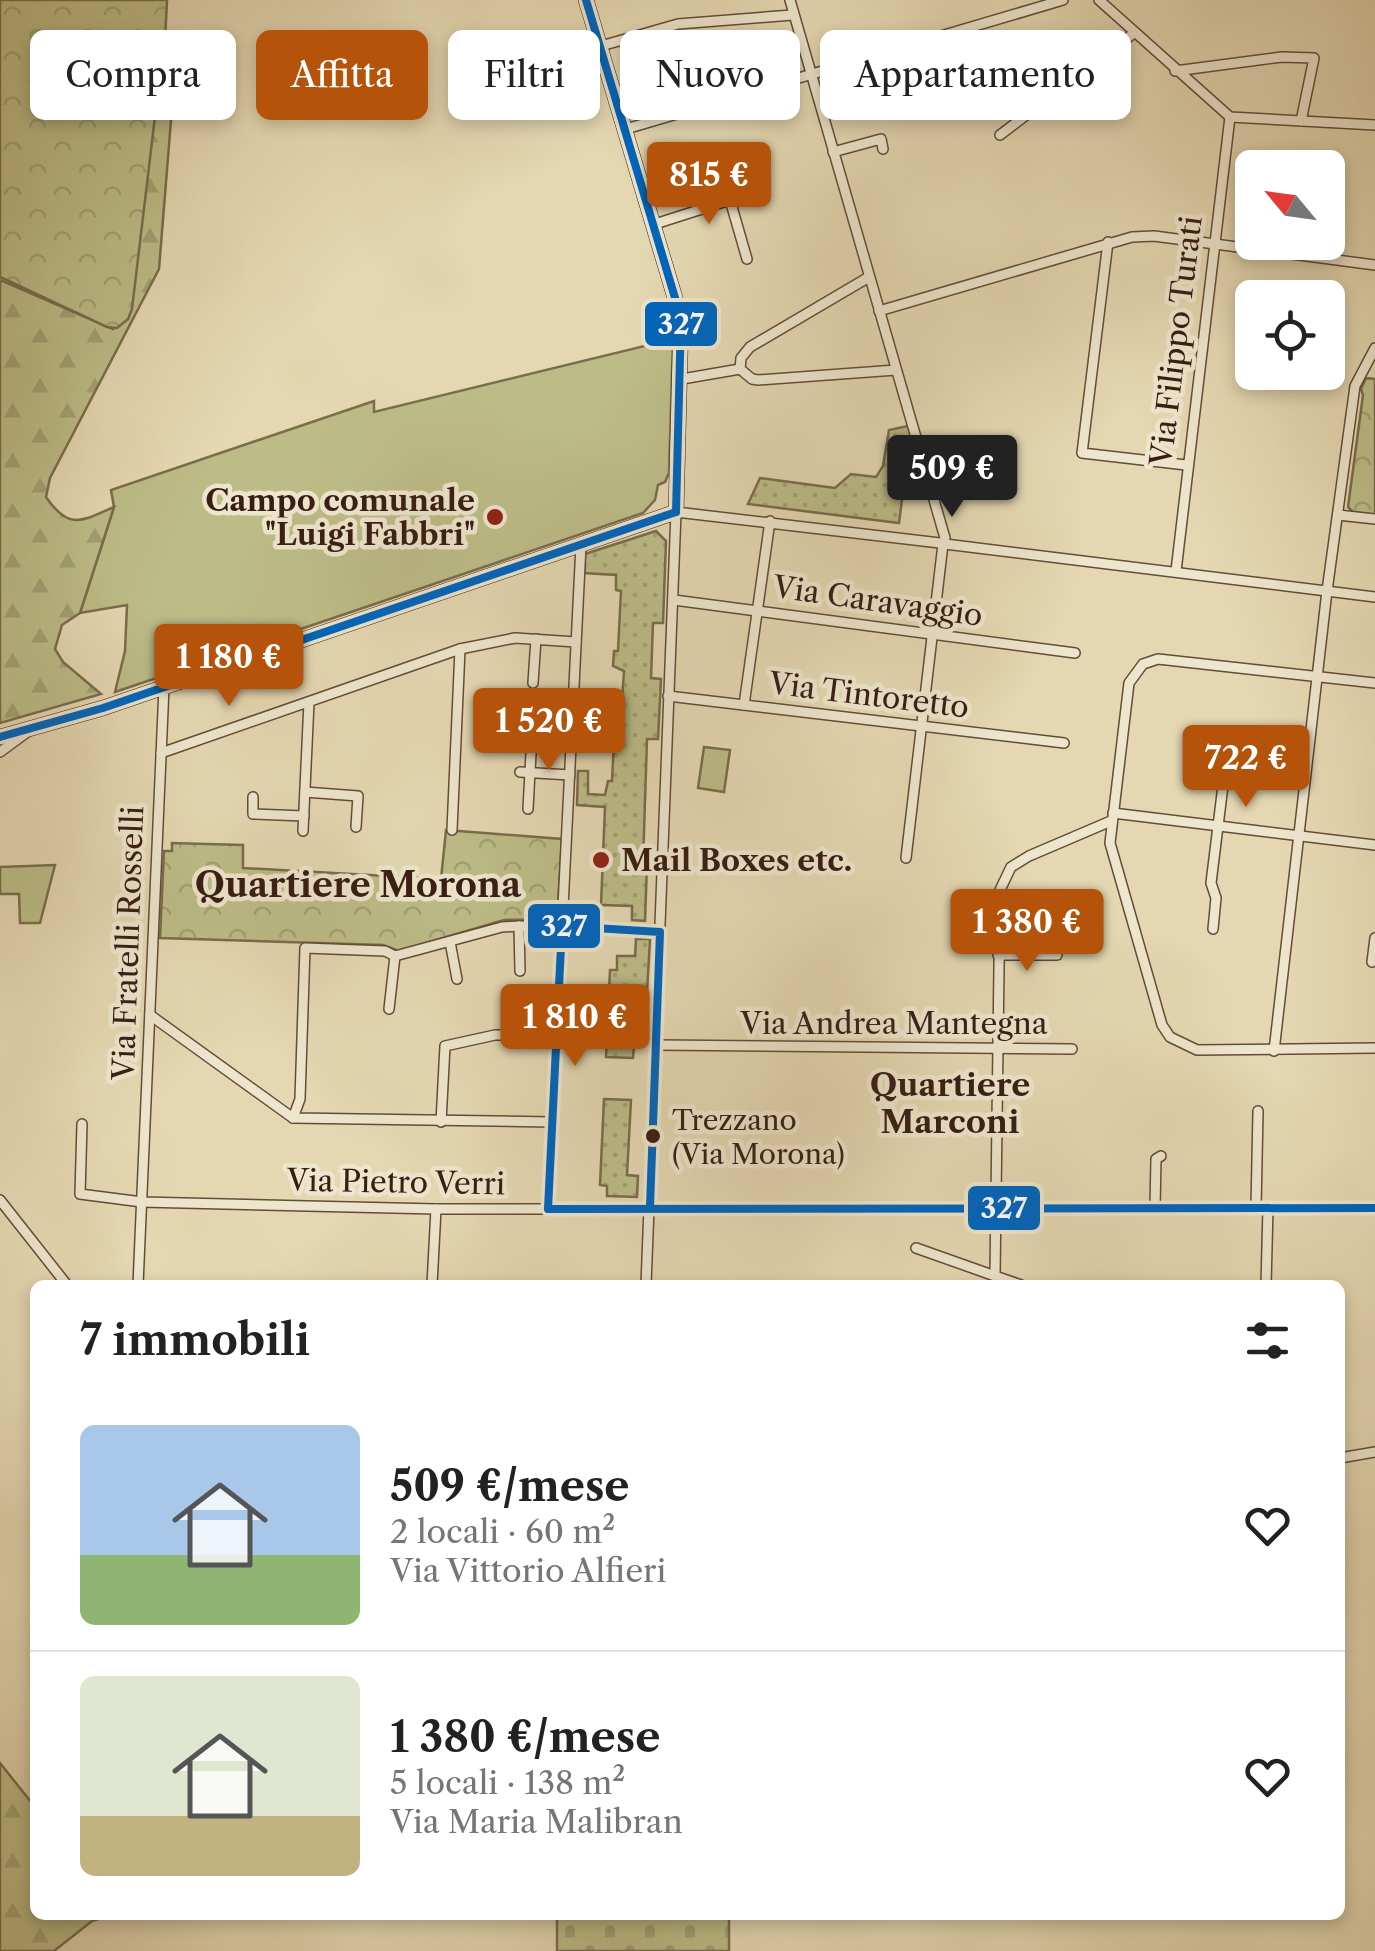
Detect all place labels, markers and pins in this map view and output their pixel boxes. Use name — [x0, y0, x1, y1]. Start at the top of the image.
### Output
pin: 815 € — [639, 142, 779, 227]
pin: 509 € — [882, 435, 1022, 520]
place label: Campo comunale "Luigi Fabbri" — [205, 482, 475, 553]
marker: Campo comunale "Luigi Fabbri" — [484, 506, 506, 528]
pin: 1 180 € — [137, 624, 321, 709]
pin: 1 520 € — [457, 688, 641, 773]
pin: 722 € — [1176, 725, 1316, 810]
place label: Mail Boxes etc. — [621, 842, 852, 879]
marker: Mail Boxes etc. — [590, 849, 612, 871]
pin: 1 380 € — [935, 889, 1119, 974]
pin: 1 810 € — [483, 984, 667, 1069]
place label: Trezzano (Via Morona) — [672, 1103, 845, 1171]
marker: Trezzano (Via Morona) — [643, 1126, 663, 1146]

